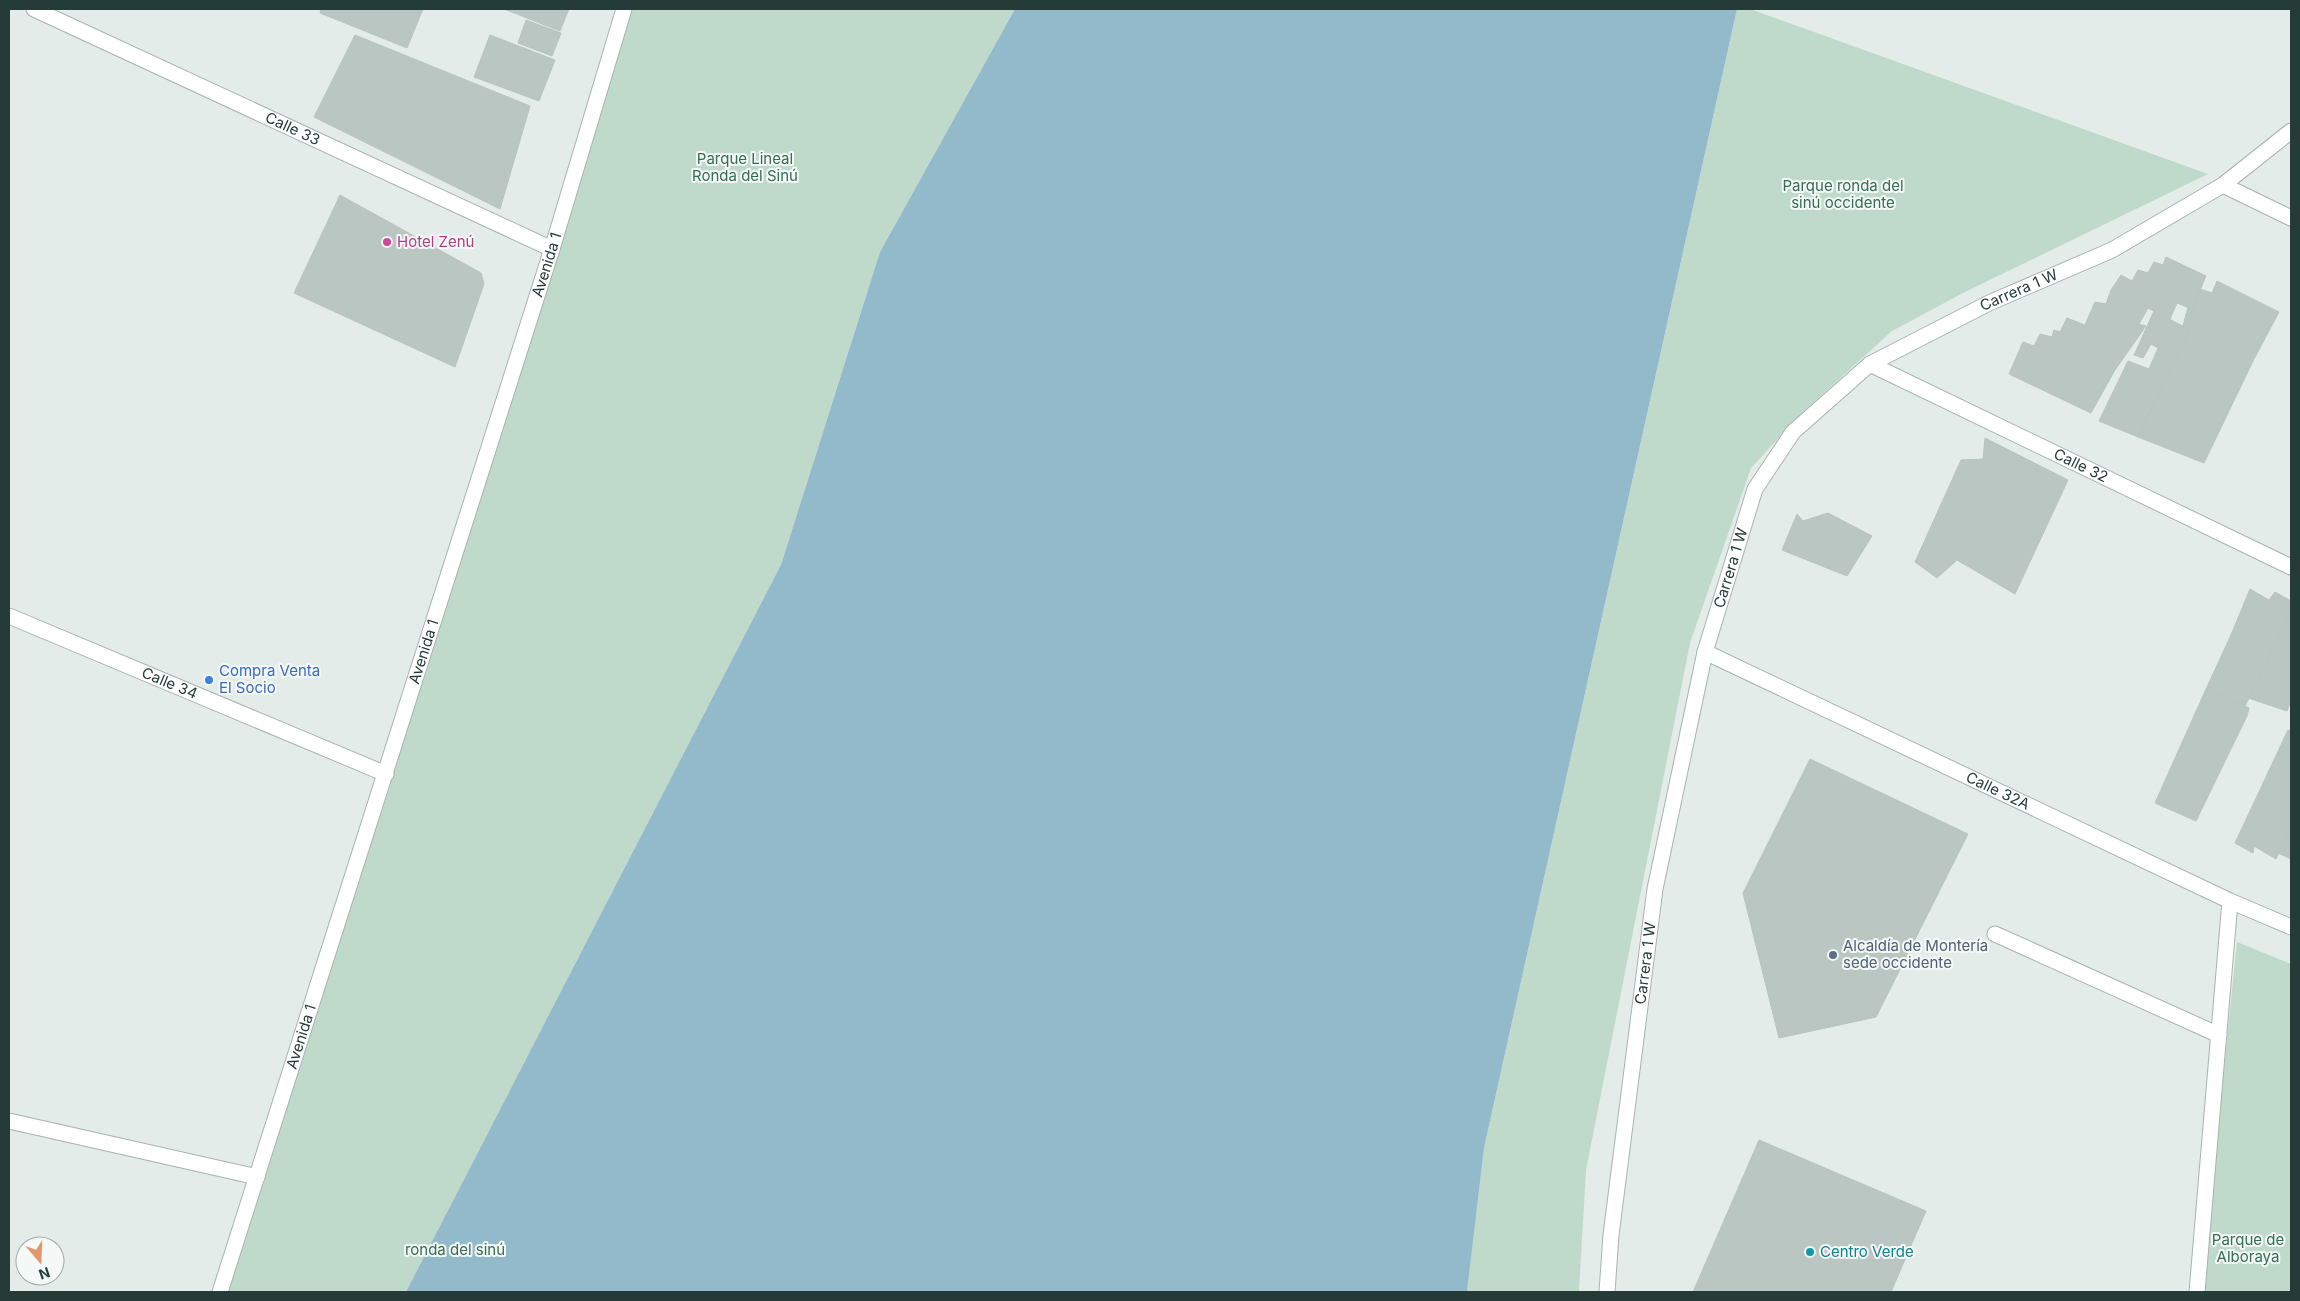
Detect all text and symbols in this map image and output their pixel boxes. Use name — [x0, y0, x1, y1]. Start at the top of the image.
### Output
street label: Calle 33 — [262, 108, 323, 149]
park label: Parque Lineal Ronda del Sinú — [692, 149, 798, 185]
park label: Parque ronda del sinú occidente — [1782, 176, 1904, 212]
street label: Avenida 1 — [527, 230, 565, 299]
place label: Hotel Zenú — [397, 232, 474, 251]
marker: Hotel Zenú — [381, 236, 393, 248]
street label: Carrera 1 W — [1976, 265, 2061, 315]
street label: Calle 32 — [2051, 444, 2111, 486]
street label: Carrera 1 W — [1709, 525, 1752, 610]
street label: Avenida 1 — [404, 617, 443, 686]
place label: Compra Venta El Socio — [219, 661, 320, 697]
street label: Calle 34 — [139, 663, 200, 703]
marker: Compra Venta El Socio — [203, 674, 215, 686]
street label: Calle 32A — [1963, 767, 2033, 814]
street label: Carrera 1 W — [1630, 921, 1660, 1006]
place label: Alcaldía de Montería sede occidente — [1843, 936, 1988, 972]
marker: Alcaldía de Montería sede occidente — [1827, 949, 1839, 961]
street label: Avenida 1 — [282, 1002, 320, 1071]
park label: Parque de Alboraya — [2212, 1230, 2284, 1266]
north arrow — [15, 1236, 65, 1286]
park label: ronda del sinú — [405, 1240, 505, 1259]
place label: Centro Verde — [1820, 1242, 1914, 1261]
marker: Centro Verde — [1804, 1246, 1816, 1258]
text: N — [37, 1264, 52, 1284]

